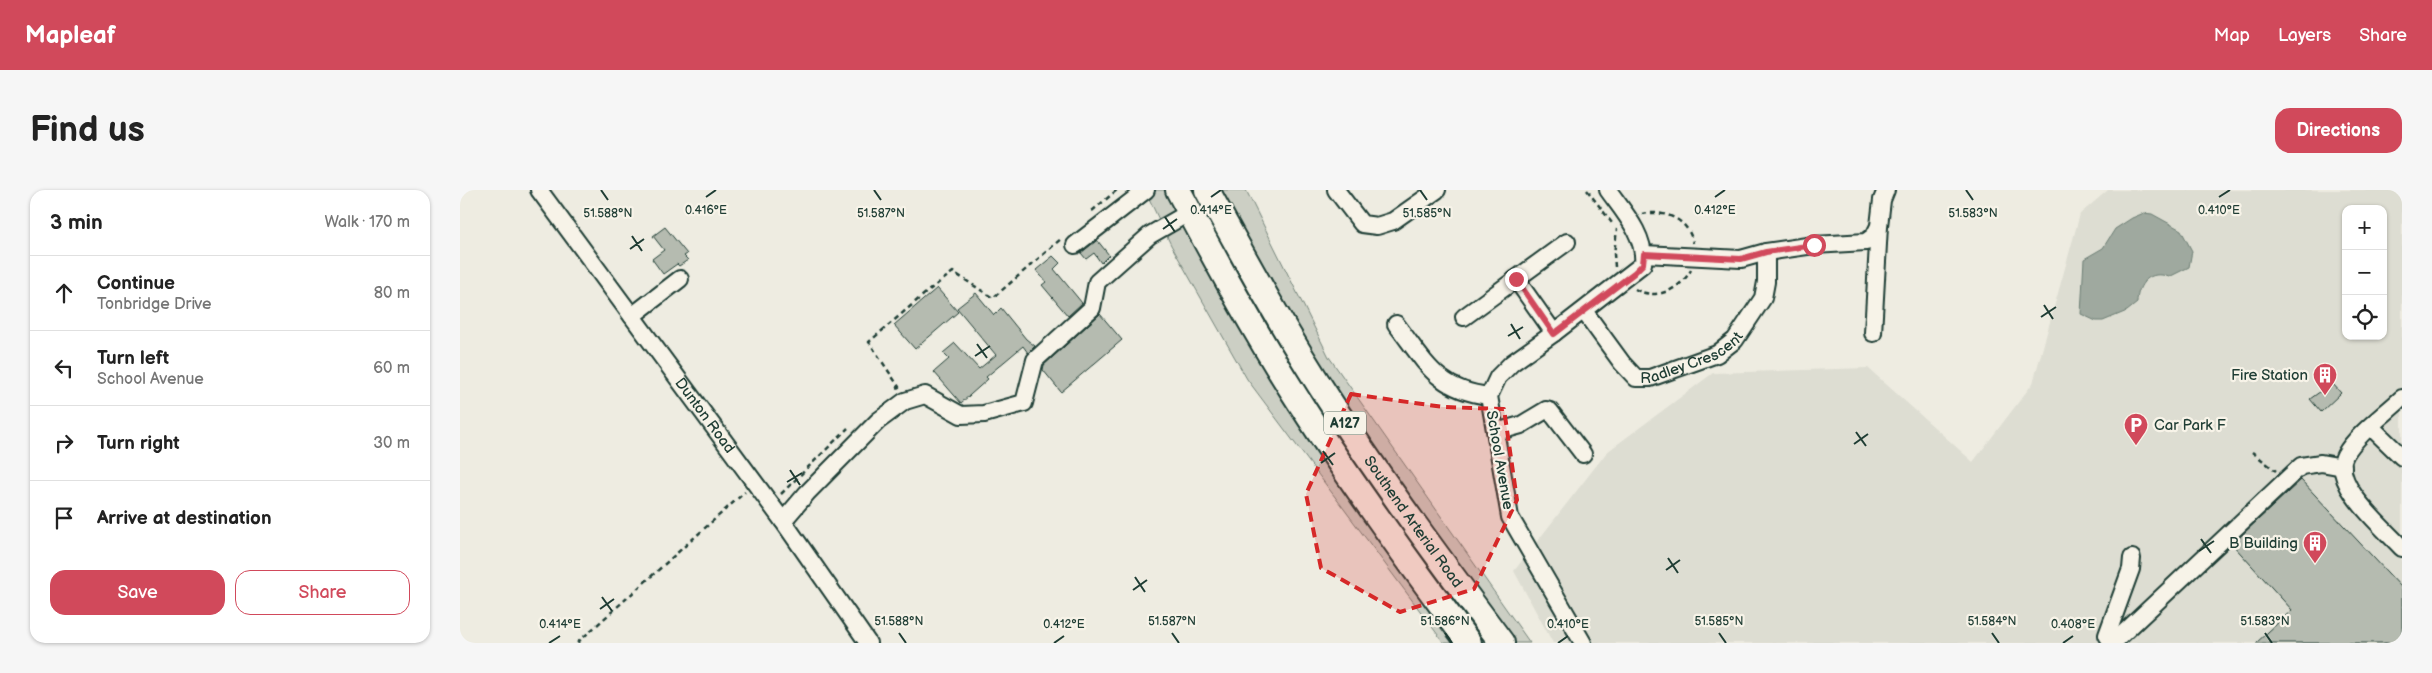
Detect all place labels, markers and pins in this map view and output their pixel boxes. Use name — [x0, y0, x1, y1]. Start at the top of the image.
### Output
building icon: Fire Station — [2312, 362, 2338, 396]
place label: Fire Station — [2231, 366, 2308, 385]
parking icon: Car Park F — [2123, 412, 2149, 446]
place label: Car Park F — [2154, 416, 2226, 435]
building icon: B Building — [2302, 530, 2328, 564]
place label: B Building — [2229, 534, 2298, 553]

